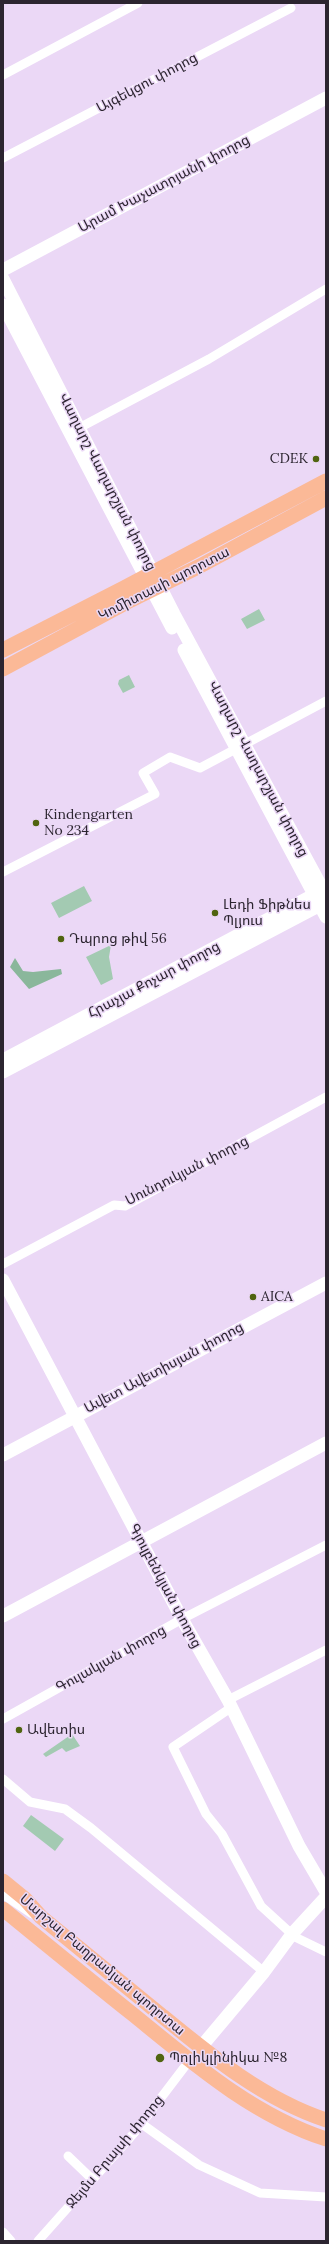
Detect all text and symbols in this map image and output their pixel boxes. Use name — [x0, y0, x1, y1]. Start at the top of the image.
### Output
street label: Այգեկցու փողոց — [94, 49, 200, 117]
street label: Արամ Խաչատրյանի փողոց — [75, 132, 253, 236]
street label: Վաղարշ Վաղարշյան փողոց — [55, 390, 159, 574]
place label: CDEK — [270, 451, 308, 467]
marker: CDEK — [311, 454, 321, 464]
street label: Կոմիտասի պողոտա — [96, 544, 232, 624]
street label: Վաղարշ Վաղարշյան փողոց — [204, 678, 312, 860]
place label: Kindengarten No 234 — [44, 807, 133, 840]
marker: Kindengarten No 234 — [31, 818, 41, 828]
place label: Լեդի Ֆիթնես Պլյուս — [223, 897, 311, 930]
marker: Լեդի Ֆիթնես Պլյուս — [210, 908, 220, 918]
place label: Դպրոց թիվ 56 — [69, 931, 167, 947]
marker: Դպրոց թիվ 56 — [56, 934, 66, 944]
street label: Հրաչյա Քոչար փողոց — [85, 938, 223, 1022]
street label: Սունդուկյան փողոց — [123, 1133, 251, 1209]
place label: AICA — [261, 1289, 293, 1305]
marker: AICA — [248, 1292, 258, 1302]
street label: Ավետ Ավետիսյան փողոց — [81, 1319, 247, 1417]
street label: Գյուլբենկյան փողոց — [125, 1521, 205, 1651]
street label: Գուլակյան փողոց — [53, 1622, 169, 1696]
place label: Ավետիս — [27, 1722, 85, 1738]
marker: Ավետիս — [14, 1725, 24, 1735]
street label: Մարշալ Բաղրամյան պողոտա — [16, 1891, 188, 2039]
place label: Պոլիկլինիկա №8 — [169, 2050, 287, 2066]
marker: Պոլիկլինիկա №8 — [154, 2052, 166, 2064]
street label: Ջեյմս Բրայսի փողոց — [63, 2092, 167, 2212]

